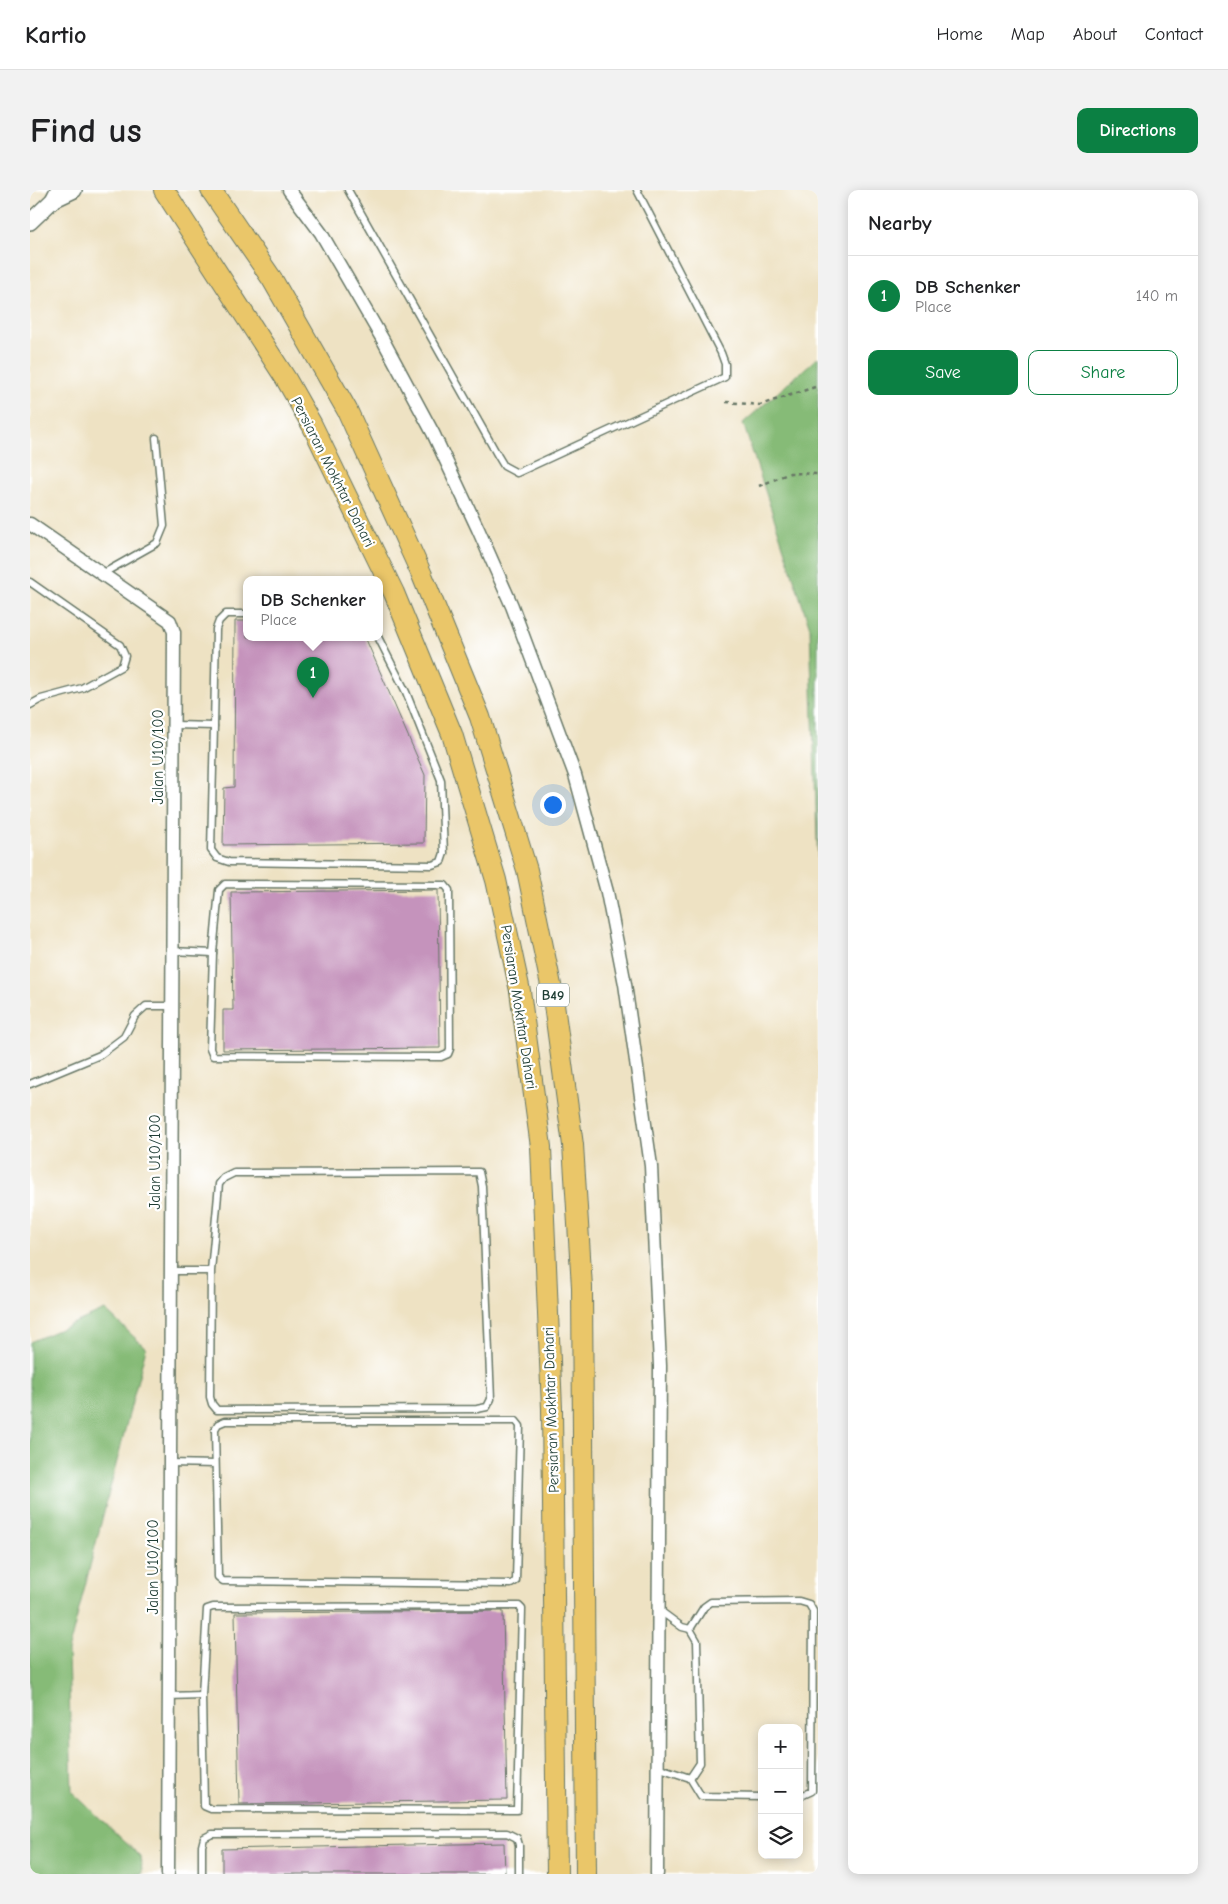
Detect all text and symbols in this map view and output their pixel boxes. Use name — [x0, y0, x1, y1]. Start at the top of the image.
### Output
text: Kartio — [25, 21, 87, 49]
text: Home — [936, 24, 983, 45]
text: Map — [1011, 24, 1045, 45]
text: About — [1073, 24, 1117, 45]
text: Contact — [1145, 24, 1203, 45]
button: Directions — [1077, 108, 1198, 153]
text: Find us — [30, 110, 142, 151]
text: Nearby — [868, 211, 932, 235]
text: DB Schenker — [915, 276, 1020, 298]
text: 1 — [881, 287, 887, 305]
text: 140 m — [1136, 287, 1178, 305]
text: Place — [915, 298, 951, 316]
button: Save — [868, 350, 1018, 395]
button: Share — [1028, 350, 1178, 395]
street label: Persiaran Mokhtar Dahari — [287, 394, 379, 550]
popup — [243, 576, 383, 641]
text: DB Schenker — [260, 589, 366, 611]
text: Place — [260, 611, 297, 629]
pin: 1 — [297, 657, 329, 698]
street label: Jalan U10/100 — [149, 709, 167, 805]
your location — [540, 792, 566, 818]
street label: Persiaran Mokhtar Dahari — [497, 924, 541, 1090]
road number: B49 — [537, 984, 569, 1006]
street label: Jalan U10/100 — [146, 1114, 164, 1210]
street label: Persiaran Mokhtar Dahari — [539, 1327, 563, 1493]
street label: Jalan U10/100 — [144, 1519, 162, 1615]
map controls — [758, 1724, 803, 1859]
button: + — [758, 1724, 803, 1769]
button: − — [758, 1769, 803, 1814]
button: layers — [758, 1814, 803, 1859]

